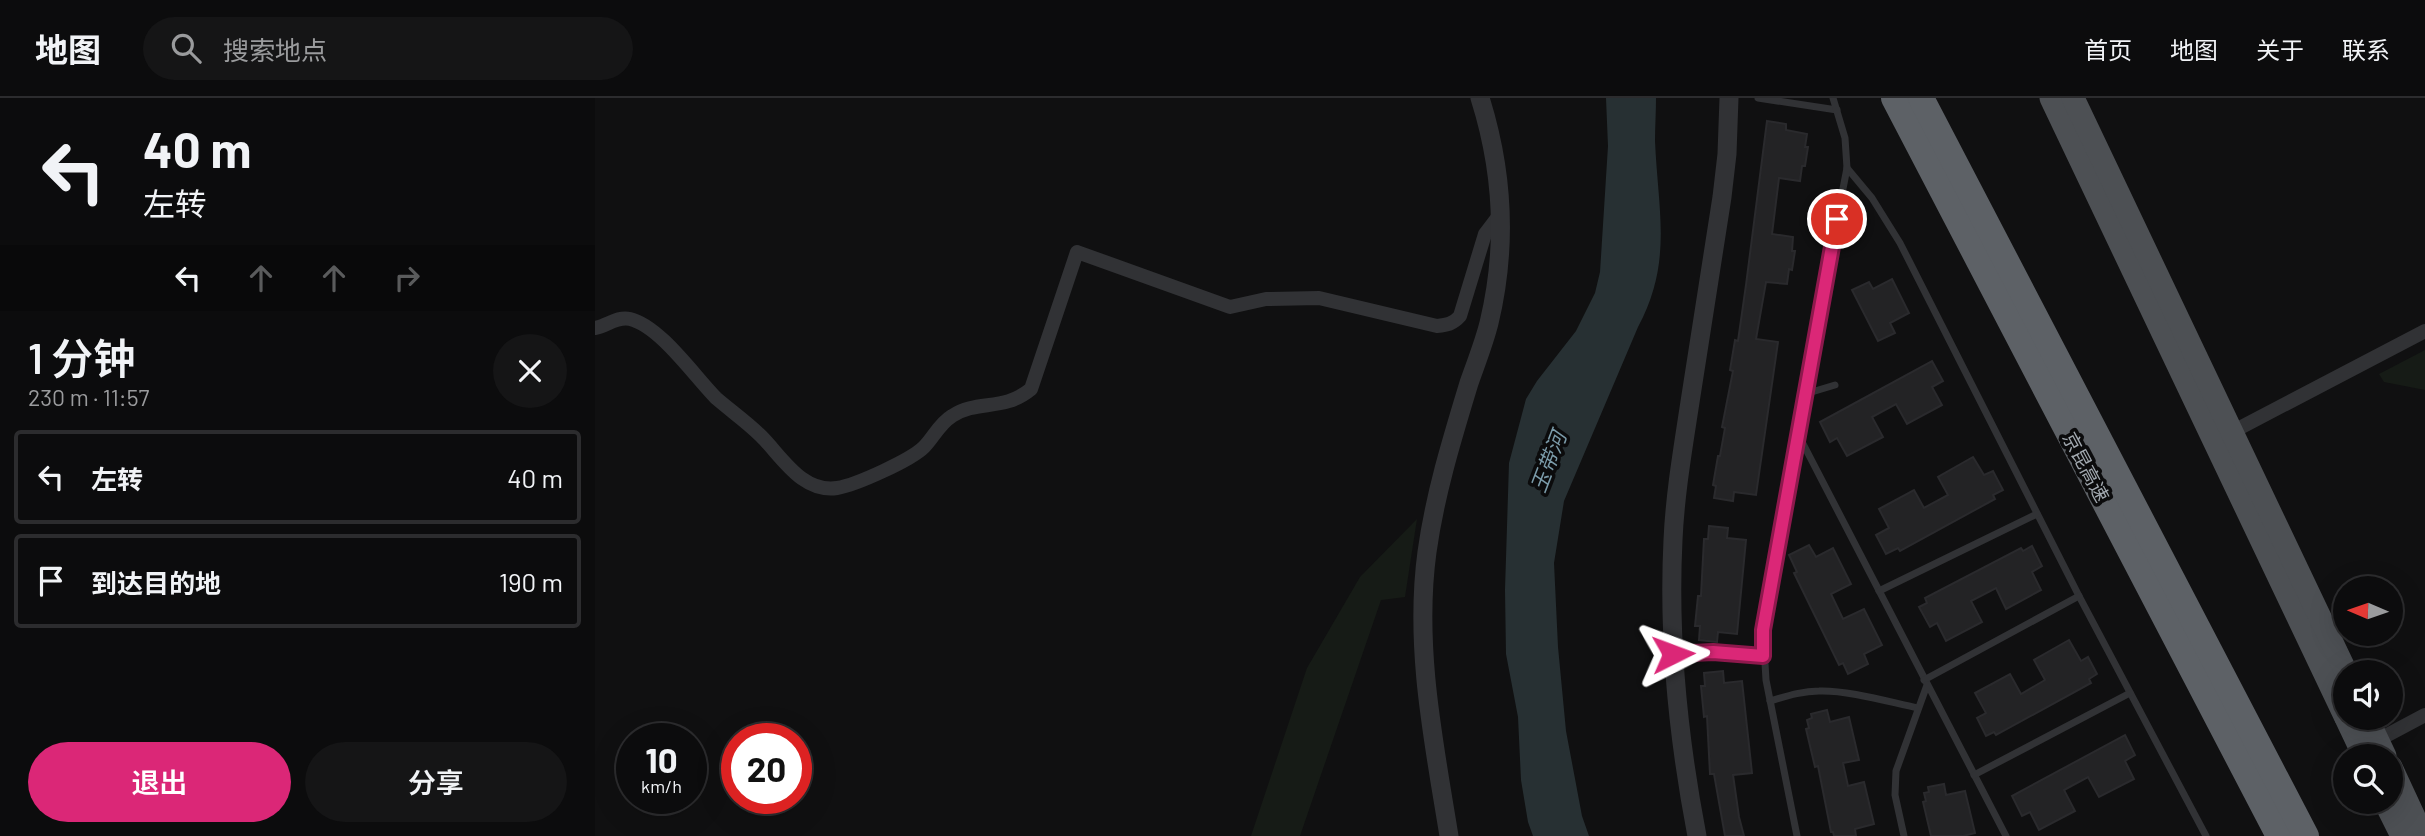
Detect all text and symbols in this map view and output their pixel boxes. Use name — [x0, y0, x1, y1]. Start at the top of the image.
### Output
search box — [143, 17, 633, 80]
text: 地图 — [35, 29, 101, 69]
icon: search — [167, 29, 205, 67]
text: 搜索地点 — [223, 34, 327, 65]
text: 首页 — [2084, 35, 2132, 64]
text: 地图 — [2170, 35, 2218, 64]
text: 关于 — [2256, 35, 2304, 64]
text: 联系 — [2342, 35, 2390, 64]
text: 40 m — [143, 119, 251, 178]
icon: left — [28, 126, 119, 217]
text: 左转 — [143, 184, 207, 222]
pin — [1807, 189, 1867, 249]
icon: arrive — [1818, 200, 1856, 238]
icon: left — [169, 259, 207, 297]
icon: ahead — [242, 259, 280, 297]
icon: ahead — [315, 259, 353, 297]
icon: right — [388, 259, 426, 297]
text: 1 分钟 — [28, 332, 135, 382]
button: close — [493, 334, 567, 408]
text: 230 m · 11:57 — [28, 383, 149, 411]
water label: 玉带河 — [1525, 424, 1572, 495]
street label: 京昆高速 — [2058, 428, 2114, 506]
icon: left — [32, 458, 70, 496]
text: 40 m — [507, 462, 563, 493]
text: 左转 — [91, 463, 143, 494]
icon: arrive — [32, 562, 70, 600]
text: 190 m — [499, 566, 563, 597]
text: 到达目的地 — [91, 567, 221, 598]
north arrow — [2333, 576, 2403, 646]
map controls — [2333, 576, 2403, 814]
position arrow — [1636, 617, 1710, 691]
button: sound — [2333, 660, 2403, 730]
speed limit sign: 20 — [721, 723, 812, 814]
text: 10 — [645, 738, 678, 780]
button: 退出 — [28, 742, 291, 822]
button: 分享 — [305, 742, 567, 822]
button: search — [2333, 744, 2403, 814]
text: km/h — [641, 775, 682, 797]

